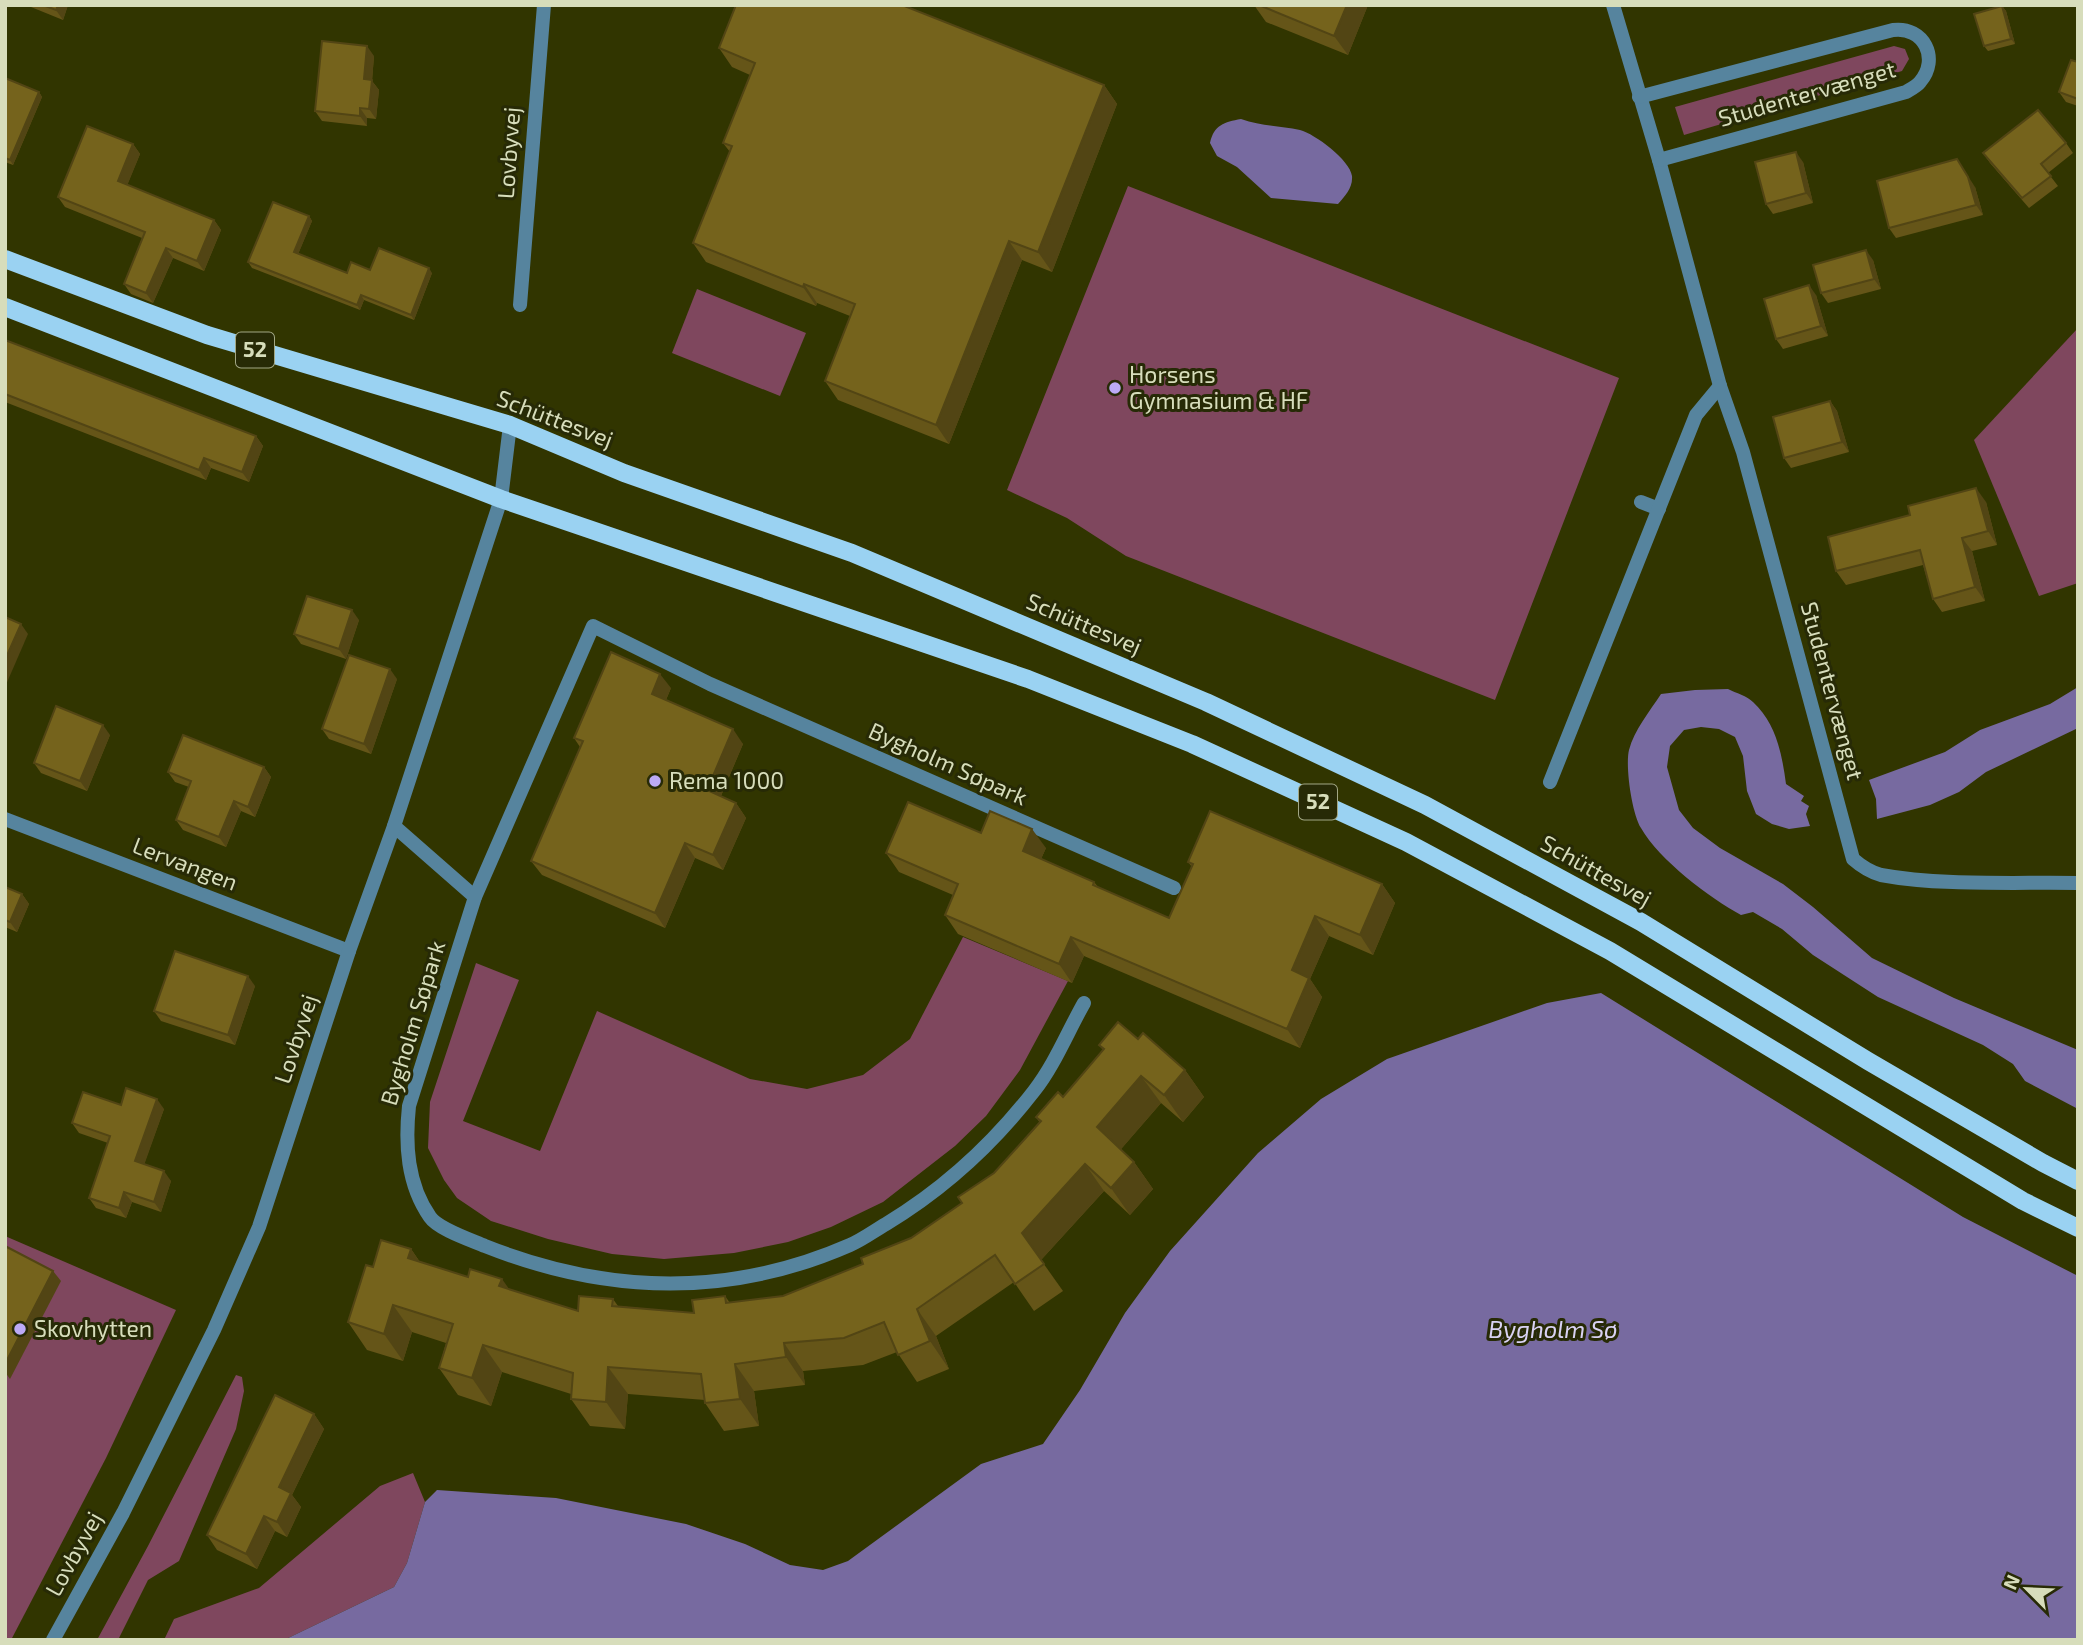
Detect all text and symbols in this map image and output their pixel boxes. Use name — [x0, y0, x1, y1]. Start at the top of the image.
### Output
street label: Studentervænget — [1715, 54, 1899, 132]
street label: Lovbyvej — [491, 106, 525, 200]
road number: 52 — [236, 332, 274, 368]
place label: Horsens Gymnasium & HF — [1129, 360, 1308, 414]
marker: Horsens Gymnasium & HF — [1107, 380, 1123, 396]
street label: Schüttesvej — [493, 383, 617, 453]
street label: Schüttesvej — [1023, 586, 1146, 660]
street label: Studentervænget — [1796, 599, 1870, 783]
street label: Bygholm Søpark — [865, 716, 1032, 811]
place label: Rema 1000 — [669, 766, 784, 794]
marker: Rema 1000 — [647, 773, 663, 789]
road number: 52 — [1299, 784, 1337, 820]
street label: Schüttesvej — [1536, 828, 1657, 912]
street label: Lervangen — [129, 830, 242, 896]
street label: Bygholm Søpark — [374, 937, 450, 1108]
street label: Lovbyvej — [267, 991, 323, 1087]
place label: Skovhytten — [34, 1314, 152, 1342]
water label: Bygholm Sø — [1488, 1314, 1618, 1343]
marker: Skovhytten — [12, 1321, 28, 1337]
street label: Lovbyvej — [39, 1506, 108, 1601]
north arrow — [1992, 1554, 2062, 1624]
text: N — [1998, 1571, 2024, 1593]

